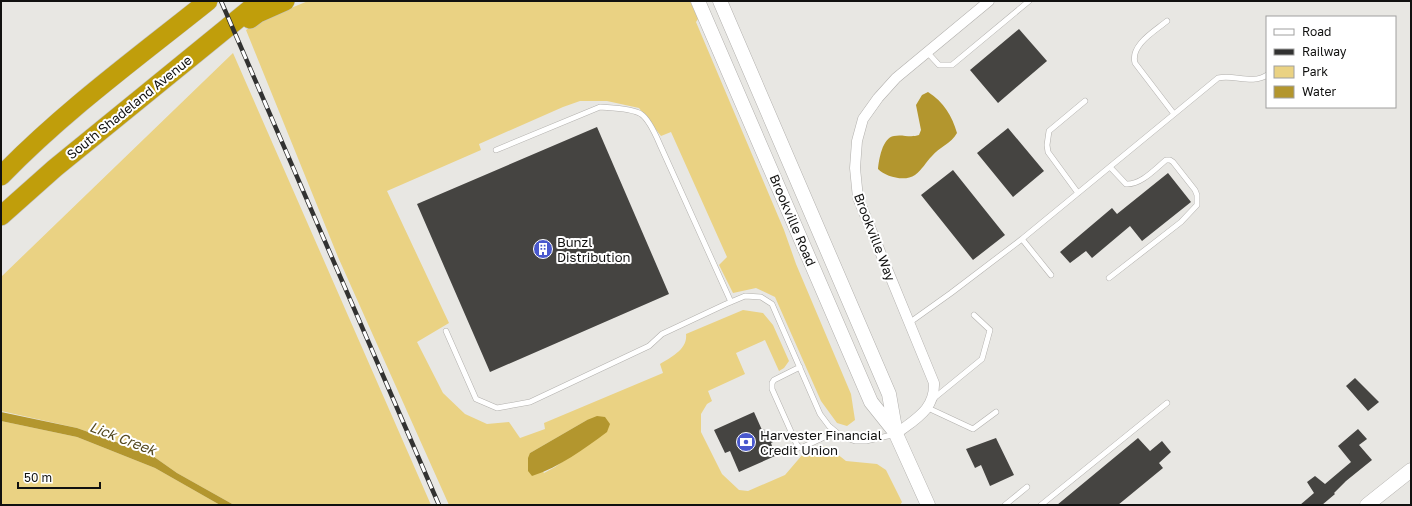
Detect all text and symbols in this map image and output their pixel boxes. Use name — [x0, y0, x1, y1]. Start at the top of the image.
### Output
legend — [1266, 16, 1396, 108]
text: Road — [1302, 24, 1331, 39]
text: Railway — [1302, 44, 1347, 59]
street label: South Shadeland Avenue — [63, 52, 195, 162]
text: Park — [1302, 64, 1328, 79]
text: Water — [1302, 84, 1336, 99]
street label: Brookville Road — [766, 172, 820, 268]
street label: Brookville Way — [851, 191, 899, 284]
place label: Bunzl Distribution — [557, 234, 631, 265]
building icon: Bunzl Distribution — [532, 238, 554, 260]
water label: Lick Creek — [87, 418, 161, 459]
place label: Harvester Financial Credit Union — [760, 427, 882, 458]
bank icon: Harvester Financial Credit Union — [735, 431, 757, 453]
scale bar — [18, 464, 100, 490]
text: 50 m — [24, 470, 52, 485]

